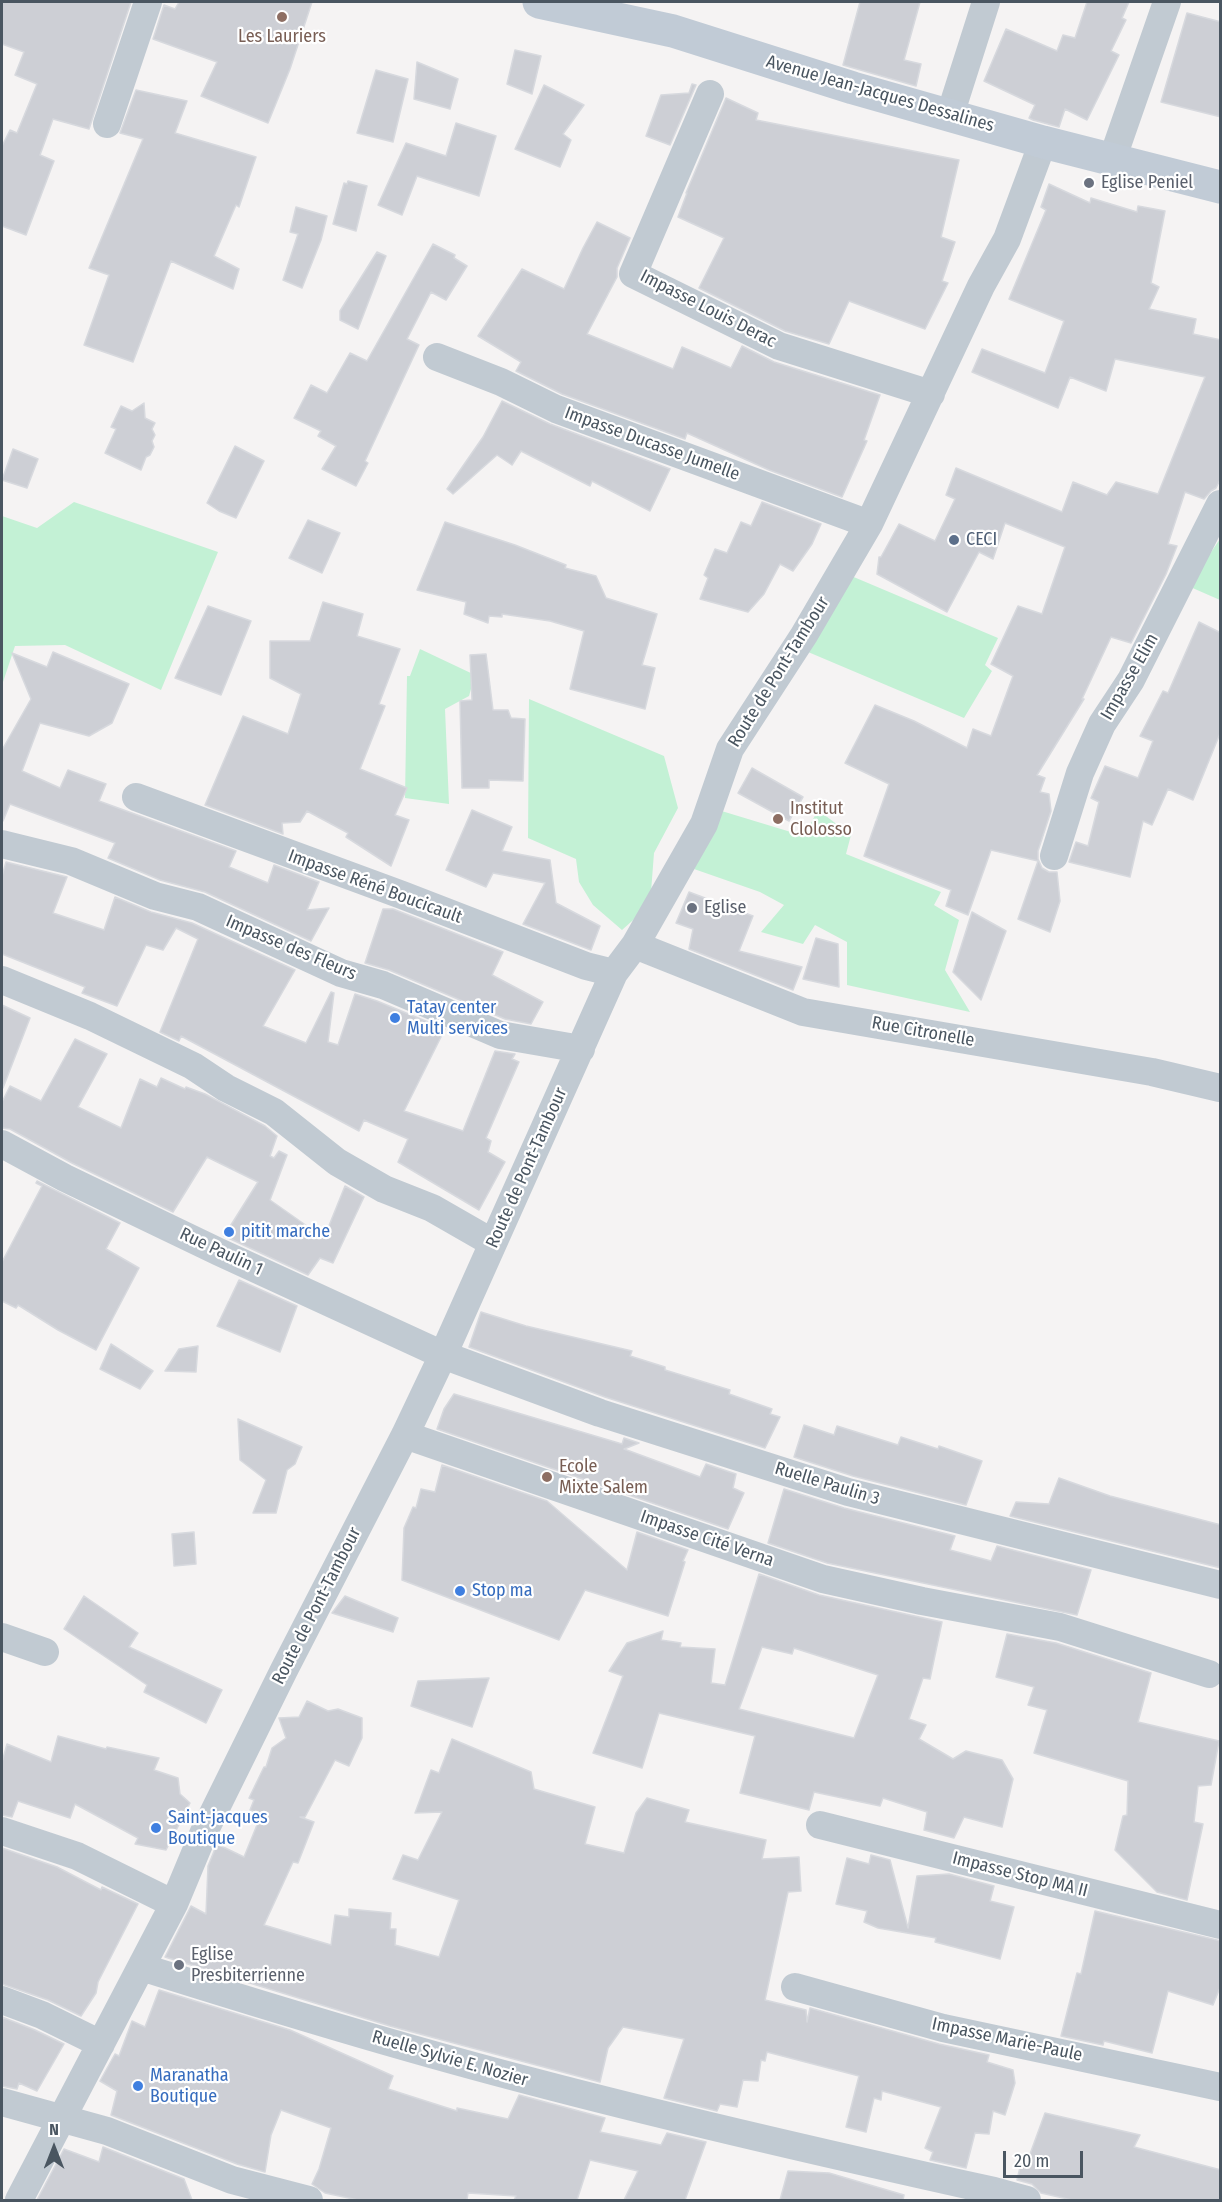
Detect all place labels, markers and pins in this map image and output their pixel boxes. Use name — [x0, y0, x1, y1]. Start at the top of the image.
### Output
marker: Les Lauriers — [275, 10, 289, 24]
place label: Les Lauriers — [238, 26, 326, 48]
place label: Eglise Peniel — [1101, 172, 1193, 194]
marker: Eglise Peniel — [1082, 176, 1096, 190]
place label: CECI — [966, 529, 997, 551]
marker: CECI — [947, 533, 961, 547]
place label: Institut Clolosso — [790, 798, 852, 840]
marker: Institut Clolosso — [771, 812, 785, 826]
place label: Eglise — [704, 897, 746, 919]
marker: Eglise — [685, 901, 699, 915]
place label: Tatay center Multi services — [407, 997, 508, 1040]
marker: Tatay center Multi services — [388, 1011, 402, 1025]
place label: pitit marche — [241, 1221, 330, 1243]
marker: pitit marche — [222, 1225, 236, 1239]
place label: Ecole Mixte Salem — [559, 1456, 648, 1498]
marker: Ecole Mixte Salem — [540, 1470, 554, 1484]
place label: Stop ma — [472, 1580, 532, 1602]
marker: Stop ma — [453, 1584, 467, 1598]
place label: Saint-jacques Boutique — [168, 1807, 268, 1850]
marker: Saint-jacques Boutique — [149, 1821, 163, 1835]
place label: Eglise Presbiterrienne — [191, 1944, 305, 1986]
marker: Eglise Presbiterrienne — [172, 1958, 186, 1972]
place label: Maranatha Boutique — [150, 2065, 229, 2108]
marker: Maranatha Boutique — [131, 2079, 145, 2093]

